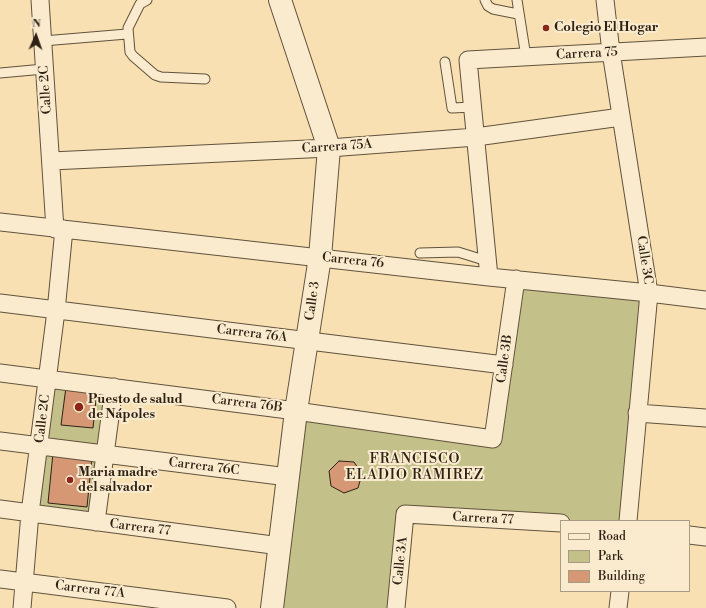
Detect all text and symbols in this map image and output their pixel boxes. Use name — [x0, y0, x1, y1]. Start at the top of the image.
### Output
north arrow — [16, 16, 56, 56]
text: N — [32, 17, 41, 31]
place label: Colegio El Hogar — [554, 20, 658, 36]
marker: Colegio El Hogar — [541, 23, 551, 33]
street label: Carrera 75 — [556, 45, 618, 63]
street label: Calle 2C — [37, 65, 55, 115]
street label: Carrera 75A — [301, 137, 373, 157]
street label: Calle 3C — [632, 235, 656, 285]
street label: Carrera 76 — [321, 250, 385, 272]
street label: Calle 3 — [303, 280, 323, 322]
street label: Carrera 76A — [216, 322, 288, 346]
street label: Calle 3B — [494, 334, 516, 384]
place label: Puesto de salud de Nápoles — [88, 392, 183, 423]
street label: Carrera 76B — [211, 392, 283, 416]
street label: Calle 2C — [32, 394, 54, 444]
marker: Puesto de salud de Nápoles — [73, 401, 85, 413]
district label: FRANCISCO ELADIO RAMIREZ — [346, 452, 484, 484]
street label: Carrera 76C — [168, 455, 240, 479]
place label: Maria madre del salvador — [78, 465, 158, 496]
marker: Maria madre del salvador — [65, 475, 75, 485]
street label: Carrera 77 — [452, 510, 514, 528]
street label: Carrera 77 — [109, 517, 171, 539]
legend — [560, 520, 690, 592]
text: Road — [598, 529, 626, 544]
street label: Calle 3A — [391, 536, 411, 586]
text: Park — [598, 549, 623, 564]
text: Building — [598, 569, 645, 584]
street label: Carrera 77A — [54, 578, 126, 602]

